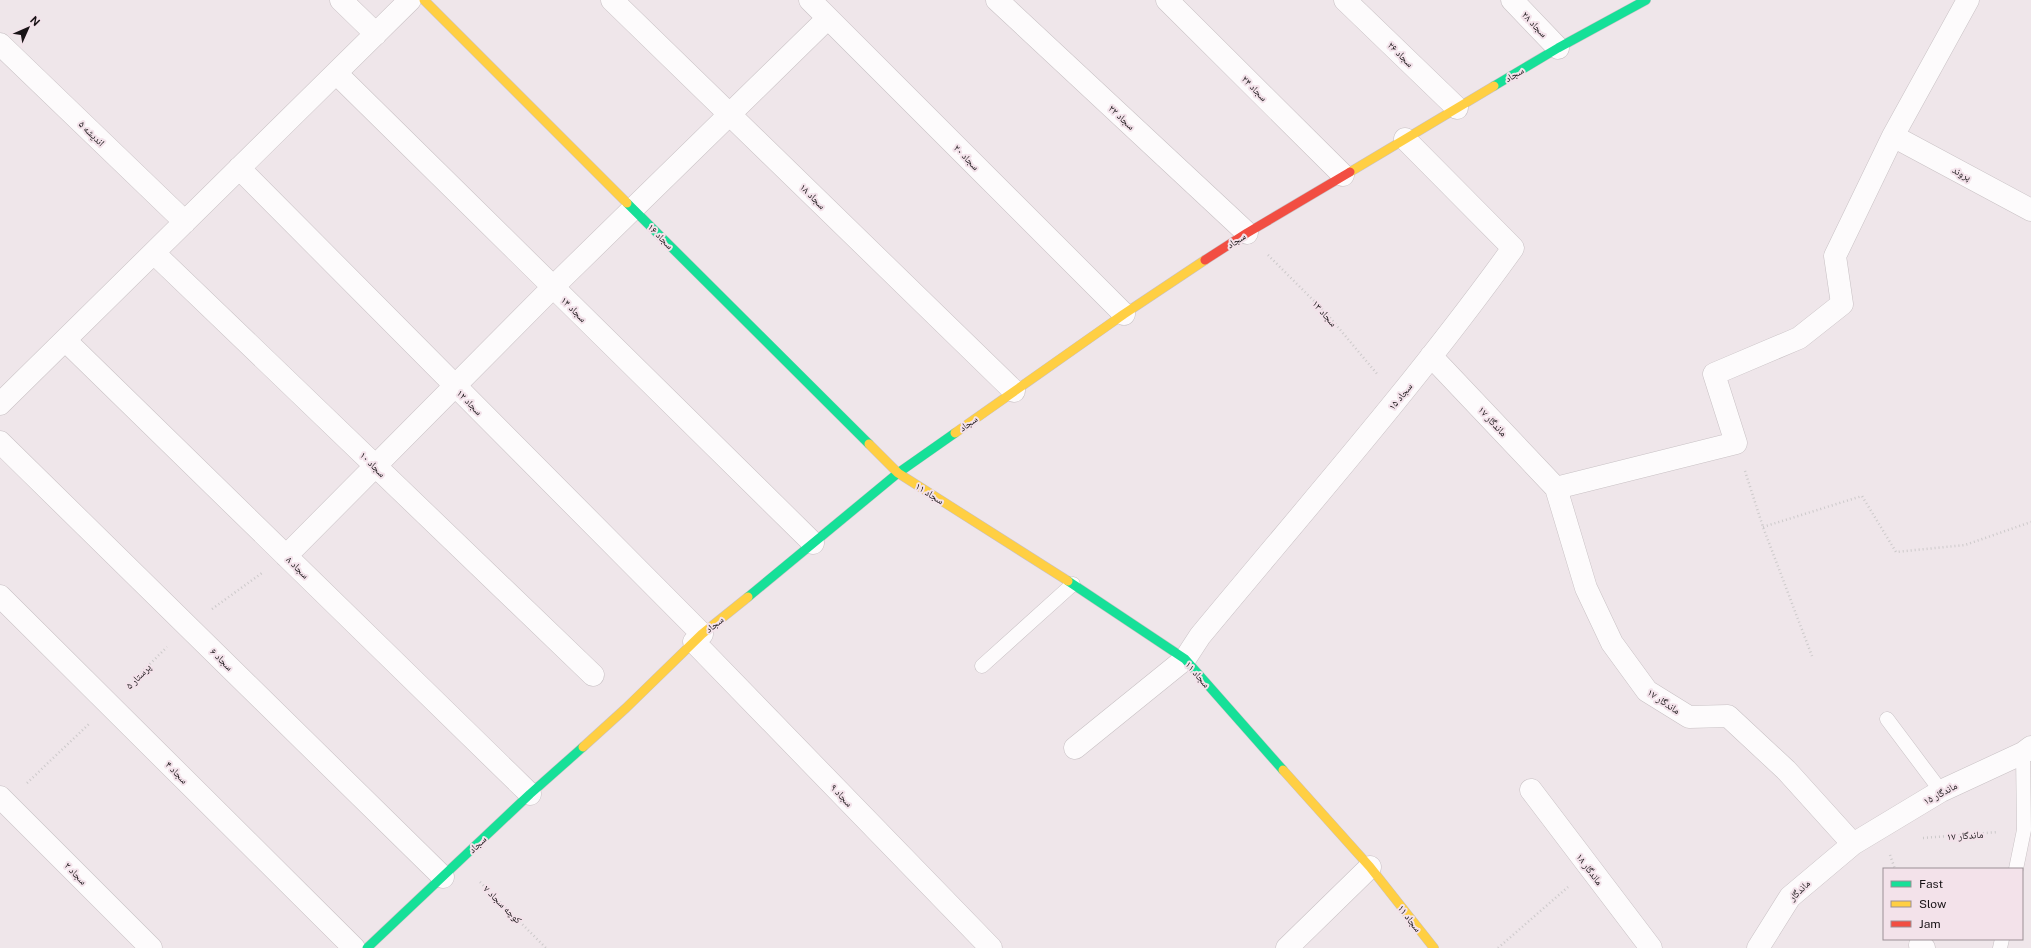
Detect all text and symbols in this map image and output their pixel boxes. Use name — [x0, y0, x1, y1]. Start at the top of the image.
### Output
north arrow — [8, 8, 48, 48]
street label: سجاد ۲۸ — [1520, 9, 1550, 40]
text: N — [28, 14, 42, 28]
street label: سجاد ۲۶ — [1386, 39, 1417, 70]
street label: سجاد — [1502, 64, 1526, 84]
street label: سجاد ۲۴ — [1240, 73, 1271, 104]
street label: سجاد ۲۲ — [1106, 102, 1138, 132]
street label: اندیشه ۵ — [76, 118, 107, 148]
street label: سجاد ۲۰ — [952, 142, 983, 173]
street label: پروند — [1950, 163, 1974, 184]
street label: سجاد ۱۸ — [798, 181, 829, 212]
street label: سجاد ۱۶ — [646, 221, 677, 252]
street label: سجاد — [1224, 229, 1248, 251]
street label: سجاد ۱۴ — [559, 294, 590, 325]
street label: سجاد ۱۳ — [1310, 297, 1340, 329]
street label: سجاد ۱۵ — [1385, 380, 1415, 412]
street label: سجاد ۱۲ — [455, 387, 486, 418]
street label: ماندگار ۱۷ — [1476, 404, 1510, 439]
street label: سجاد — [956, 412, 980, 434]
street label: سجاد ۱۰ — [358, 449, 389, 480]
street label: سجاد ۱۱ — [913, 480, 947, 507]
street label: سجاد ۸ — [284, 553, 312, 581]
street label: سجاد — [702, 613, 726, 635]
street label: سجاد ۶ — [208, 645, 236, 673]
street label: سجاد ۱۱ — [1183, 658, 1213, 690]
street label: پرستار ۵ — [123, 661, 154, 692]
street label: ماندگار ۱۷ — [1645, 686, 1683, 716]
street label: سجاد ۴ — [163, 758, 191, 786]
street label: ماندگار ۱۵ — [1921, 779, 1959, 807]
street label: سجاد ۹ — [828, 781, 856, 809]
street label: ماندگار ۱۷ — [1946, 828, 1984, 842]
street label: سجاد — [466, 833, 489, 855]
street label: ماندگار ۱۸ — [1574, 851, 1606, 888]
street label: سجاد ۲ — [62, 859, 90, 887]
legend — [1883, 868, 2023, 940]
street label: ماندگار — [1785, 877, 1813, 904]
text: Fast — [1919, 877, 1944, 891]
street label: کوچه سجاد ۷ — [481, 882, 525, 926]
text: Slow — [1919, 897, 1947, 911]
street label: سجاد ۱۱ — [1396, 902, 1425, 934]
text: Jam — [1919, 917, 1941, 931]

